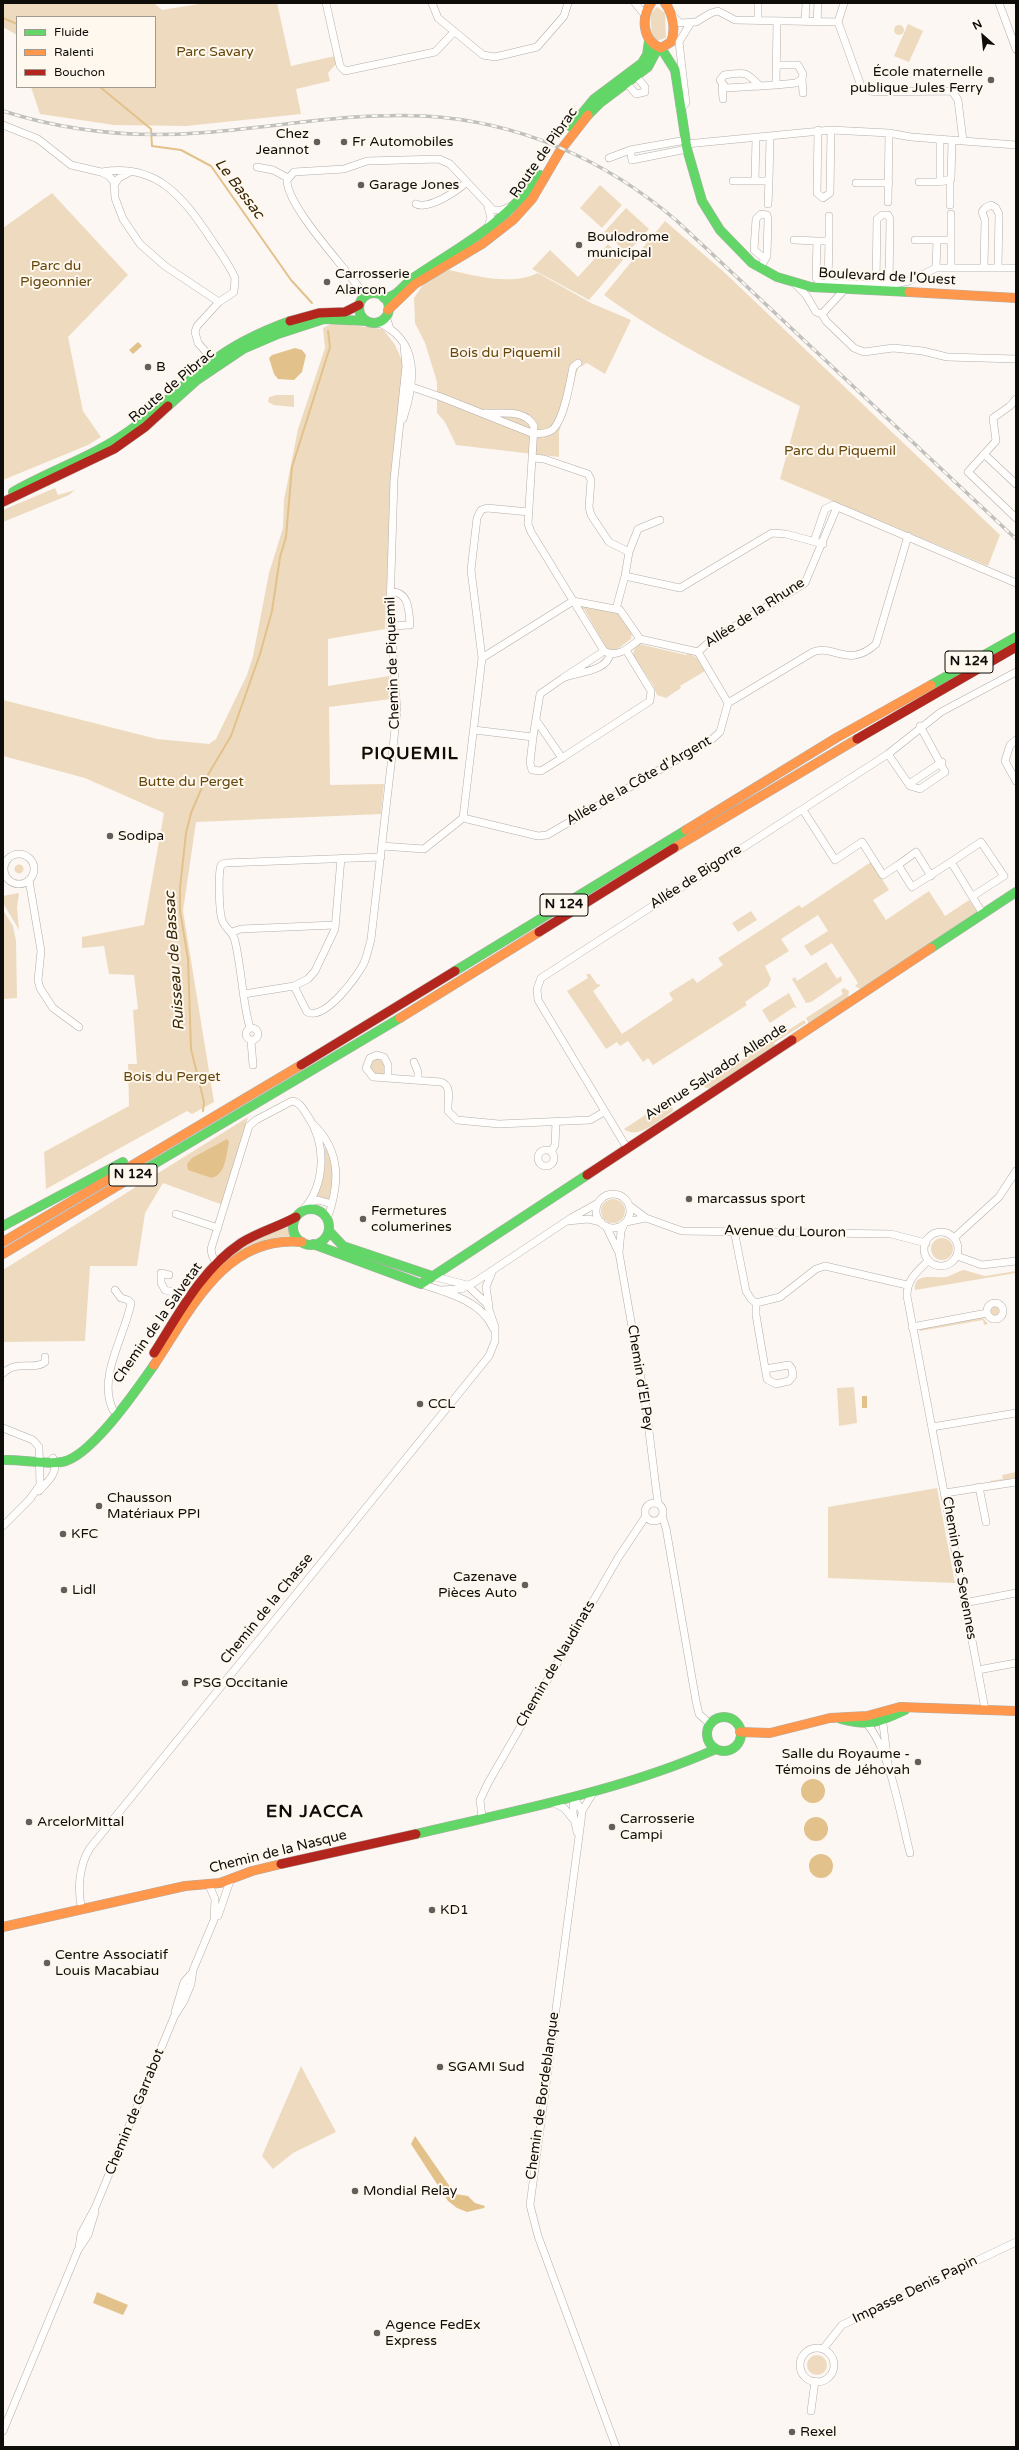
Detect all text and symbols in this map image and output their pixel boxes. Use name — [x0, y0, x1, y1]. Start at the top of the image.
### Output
legend — [16, 16, 156, 88]
north arrow — [963, 16, 1003, 56]
text: N — [970, 17, 984, 33]
text: Fluide — [54, 25, 89, 39]
park label: Parc Savary — [176, 44, 254, 60]
text: Ralenti — [54, 45, 94, 59]
place label: École maternelle publique Jules Ferry — [850, 64, 983, 96]
text: Bouchon — [54, 65, 105, 79]
marker: École maternelle publique Jules Ferry — [986, 75, 996, 85]
street label: Route de Pibrac — [507, 105, 581, 201]
place label: Chez Jeannot — [256, 126, 309, 158]
place label: Fr Automobiles — [352, 134, 453, 150]
marker: Chez Jeannot — [312, 137, 322, 147]
marker: Fr Automobiles — [339, 137, 349, 147]
water label: Le Bassac — [211, 155, 267, 223]
place label: Garage Jones — [369, 177, 459, 193]
marker: Garage Jones — [356, 180, 366, 190]
place label: Boulodrome municipal — [587, 229, 669, 262]
marker: Boulodrome municipal — [574, 240, 584, 250]
park label: Parc du Pigeonnier — [20, 258, 92, 290]
street label: Boulevard de l'Ouest — [818, 265, 956, 289]
place label: Carrosserie Alarcon — [335, 266, 410, 298]
marker: Carrosserie Alarcon — [322, 277, 332, 287]
street label: Route de Pibrac — [126, 345, 218, 427]
park label: Bois du Piquemil — [450, 345, 560, 361]
place label: B — [156, 359, 166, 375]
marker: B — [143, 362, 153, 372]
park label: Parc du Piquemil — [784, 443, 896, 459]
street label: Allée de la Rhune — [702, 574, 808, 652]
street label: Chemin de Piquemil — [382, 596, 404, 730]
road number: N 124 — [945, 651, 993, 673]
street label: Allée de la Côte d'Argent — [563, 732, 715, 830]
district label: PIQUEMIL — [361, 743, 459, 765]
park label: Butte du Perget — [138, 774, 244, 790]
place label: Sodipa — [118, 828, 164, 844]
marker: Sodipa — [105, 831, 115, 841]
street label: Allée de Bigorre — [647, 841, 745, 913]
water label: Ruisseau de Bassac — [161, 891, 189, 1031]
road number: N 124 — [540, 894, 588, 916]
street label: Avenue Salvador Allende — [642, 1020, 790, 1124]
park label: Bois du Perget — [123, 1069, 221, 1085]
road number: N 124 — [109, 1164, 157, 1186]
place label: marcassus sport — [697, 1191, 805, 1207]
marker: marcassus sport — [684, 1194, 694, 1204]
place label: Fermetures columerines — [371, 1203, 452, 1236]
marker: Fermetures columerines — [358, 1214, 368, 1224]
street label: Avenue du Louron — [724, 1223, 846, 1241]
street label: Chemin de la Salvetat — [110, 1259, 206, 1387]
street label: Chemin d'El Pey — [623, 1324, 657, 1432]
place label: CCL — [428, 1396, 455, 1412]
marker: CCL — [415, 1399, 425, 1409]
place label: Chausson Matériaux PPI — [107, 1490, 200, 1522]
street label: Chemin des Sevennes — [938, 1495, 980, 1641]
marker: Chausson Matériaux PPI — [94, 1501, 104, 1511]
place label: KFC — [71, 1526, 98, 1542]
marker: KFC — [58, 1529, 68, 1539]
street label: Chemin de la Chasse — [217, 1550, 317, 1668]
place label: Cazenave Pièces Auto — [438, 1569, 517, 1602]
marker: Cazenave Pièces Auto — [520, 1580, 530, 1590]
place label: Lidl — [72, 1582, 96, 1598]
marker: Lidl — [59, 1585, 69, 1595]
street label: Chemin de Naudinats — [513, 1598, 599, 1730]
place label: PSG Occitanie — [193, 1675, 288, 1691]
marker: PSG Occitanie — [180, 1678, 190, 1688]
place label: Salle du Royaume - Témoins de Jéhovah — [775, 1746, 910, 1778]
marker: Salle du Royaume - Témoins de Jéhovah — [913, 1757, 923, 1767]
district label: EN JACCA — [266, 1801, 364, 1823]
place label: Carrosserie Campi — [620, 1811, 695, 1844]
place label: ArcelorMittal — [37, 1814, 124, 1830]
marker: ArcelorMittal — [24, 1817, 34, 1827]
marker: Carrosserie Campi — [607, 1822, 617, 1832]
street label: Chemin de la Nasque — [207, 1827, 349, 1877]
place label: KD1 — [440, 1902, 469, 1918]
marker: KD1 — [427, 1905, 437, 1915]
place label: Centre Associatif Louis Macabiau — [55, 1947, 168, 1980]
marker: Centre Associatif Louis Macabiau — [42, 1958, 52, 1968]
street label: Chemin de Bordeblanque — [523, 2011, 563, 2181]
street label: Chemin de Garrabot — [102, 2046, 168, 2178]
place label: SGAMI Sud — [448, 2059, 525, 2075]
marker: SGAMI Sud — [435, 2062, 445, 2072]
place label: Mondial Relay — [363, 2183, 457, 2199]
marker: Mondial Relay — [350, 2186, 360, 2196]
street label: Impasse Denis Papin — [850, 2252, 980, 2328]
place label: Agence FedEx Express — [385, 2317, 481, 2350]
marker: Agence FedEx Express — [372, 2328, 382, 2338]
place label: Rexel — [800, 2424, 837, 2440]
marker: Rexel — [787, 2427, 797, 2437]

